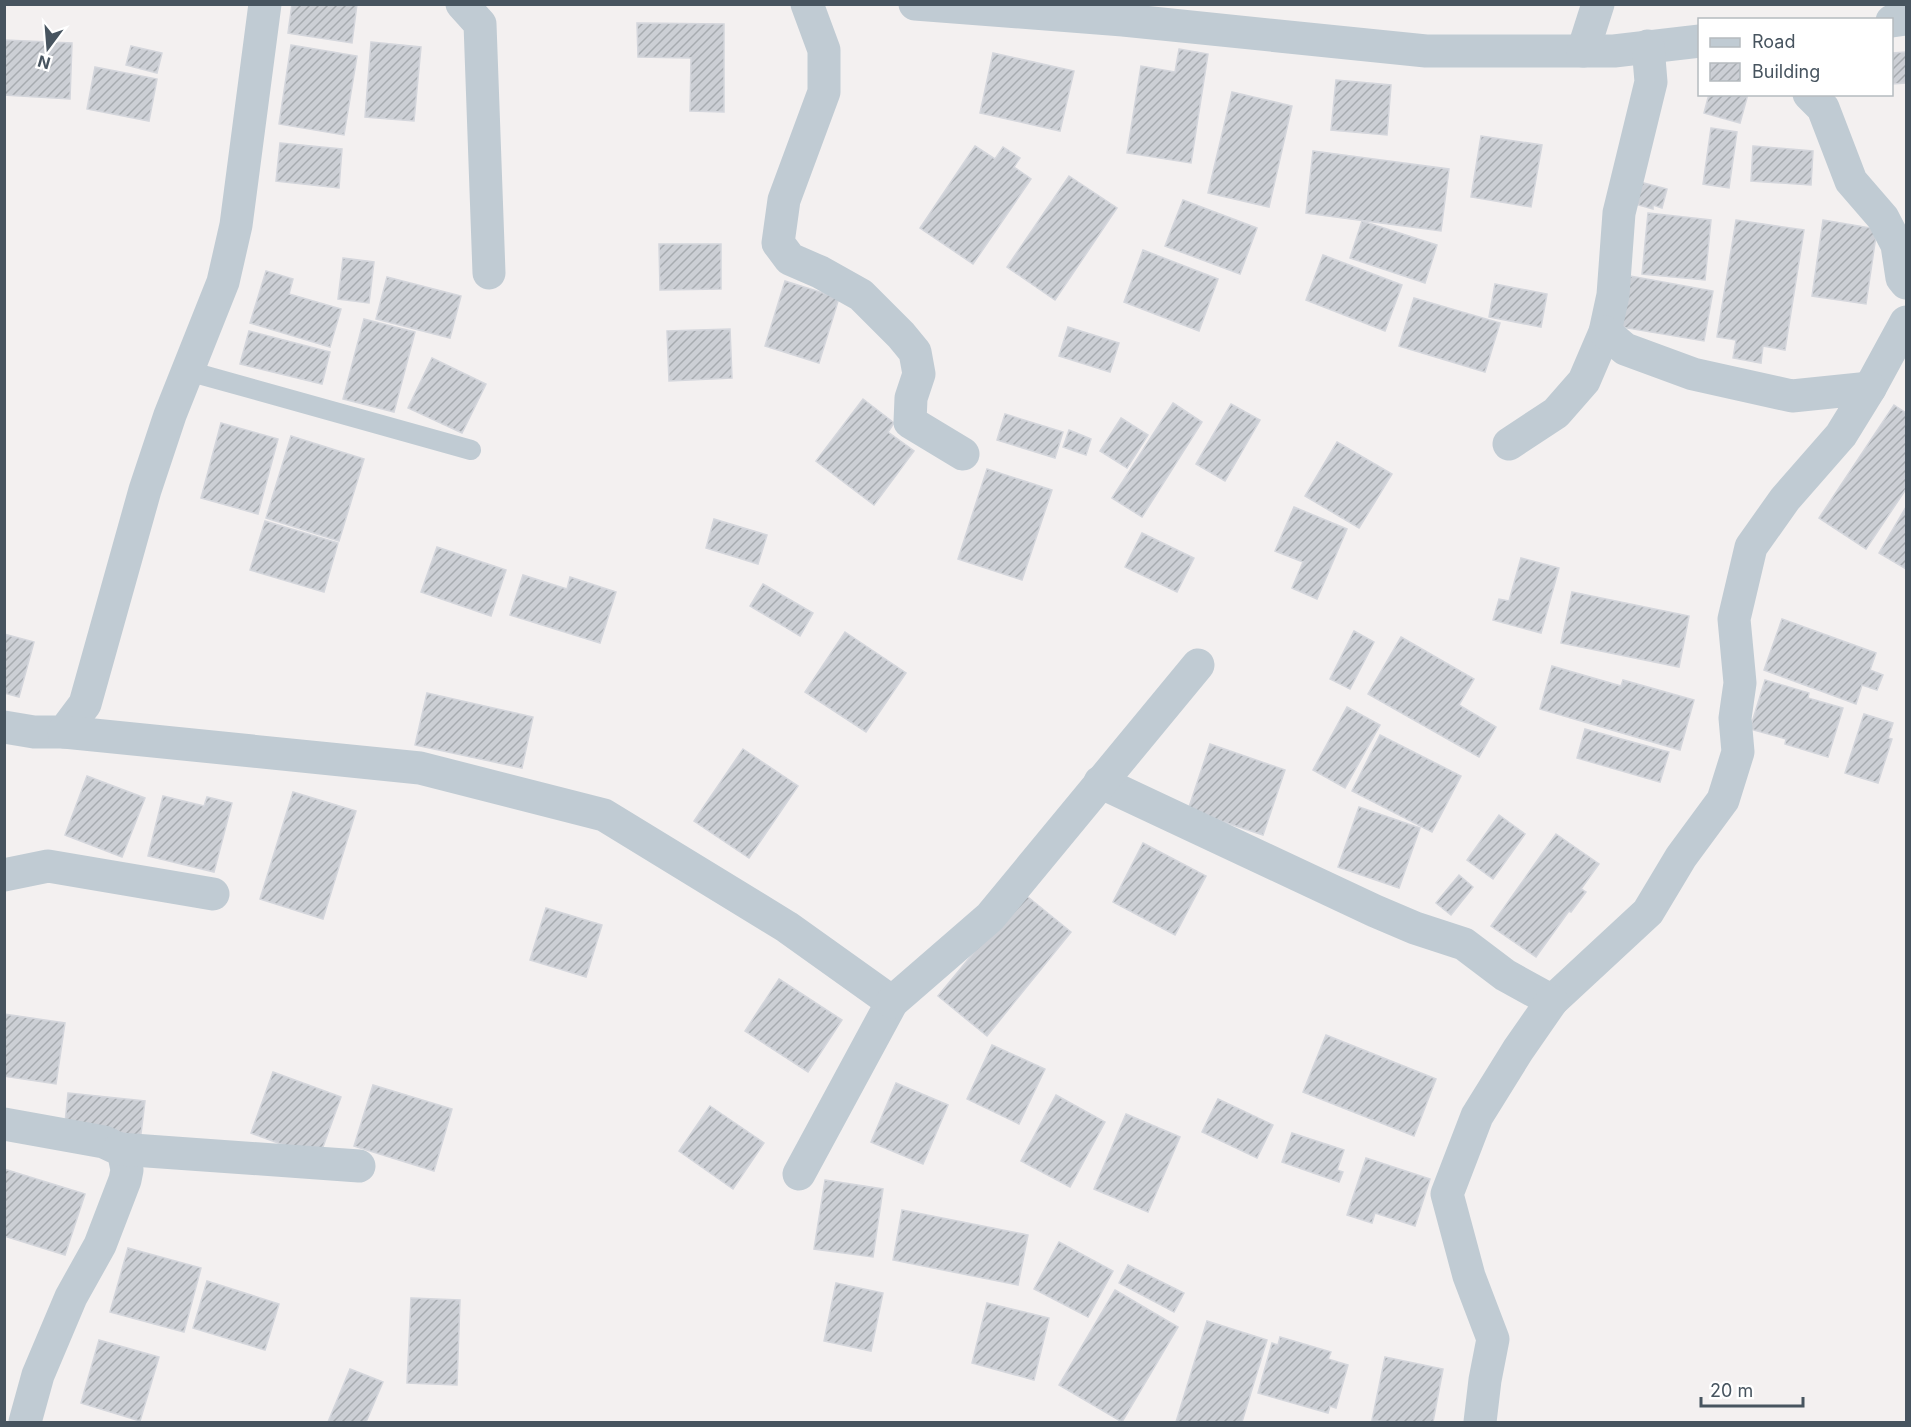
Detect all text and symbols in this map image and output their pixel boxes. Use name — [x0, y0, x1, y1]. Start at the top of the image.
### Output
north arrow — [18, 18, 78, 78]
legend — [1698, 18, 1893, 96]
text: Road — [1752, 31, 1795, 52]
text: N — [35, 51, 52, 74]
text: Building — [1752, 61, 1820, 82]
scale bar — [1701, 1370, 1803, 1408]
text: 20 m — [1710, 1380, 1753, 1401]

